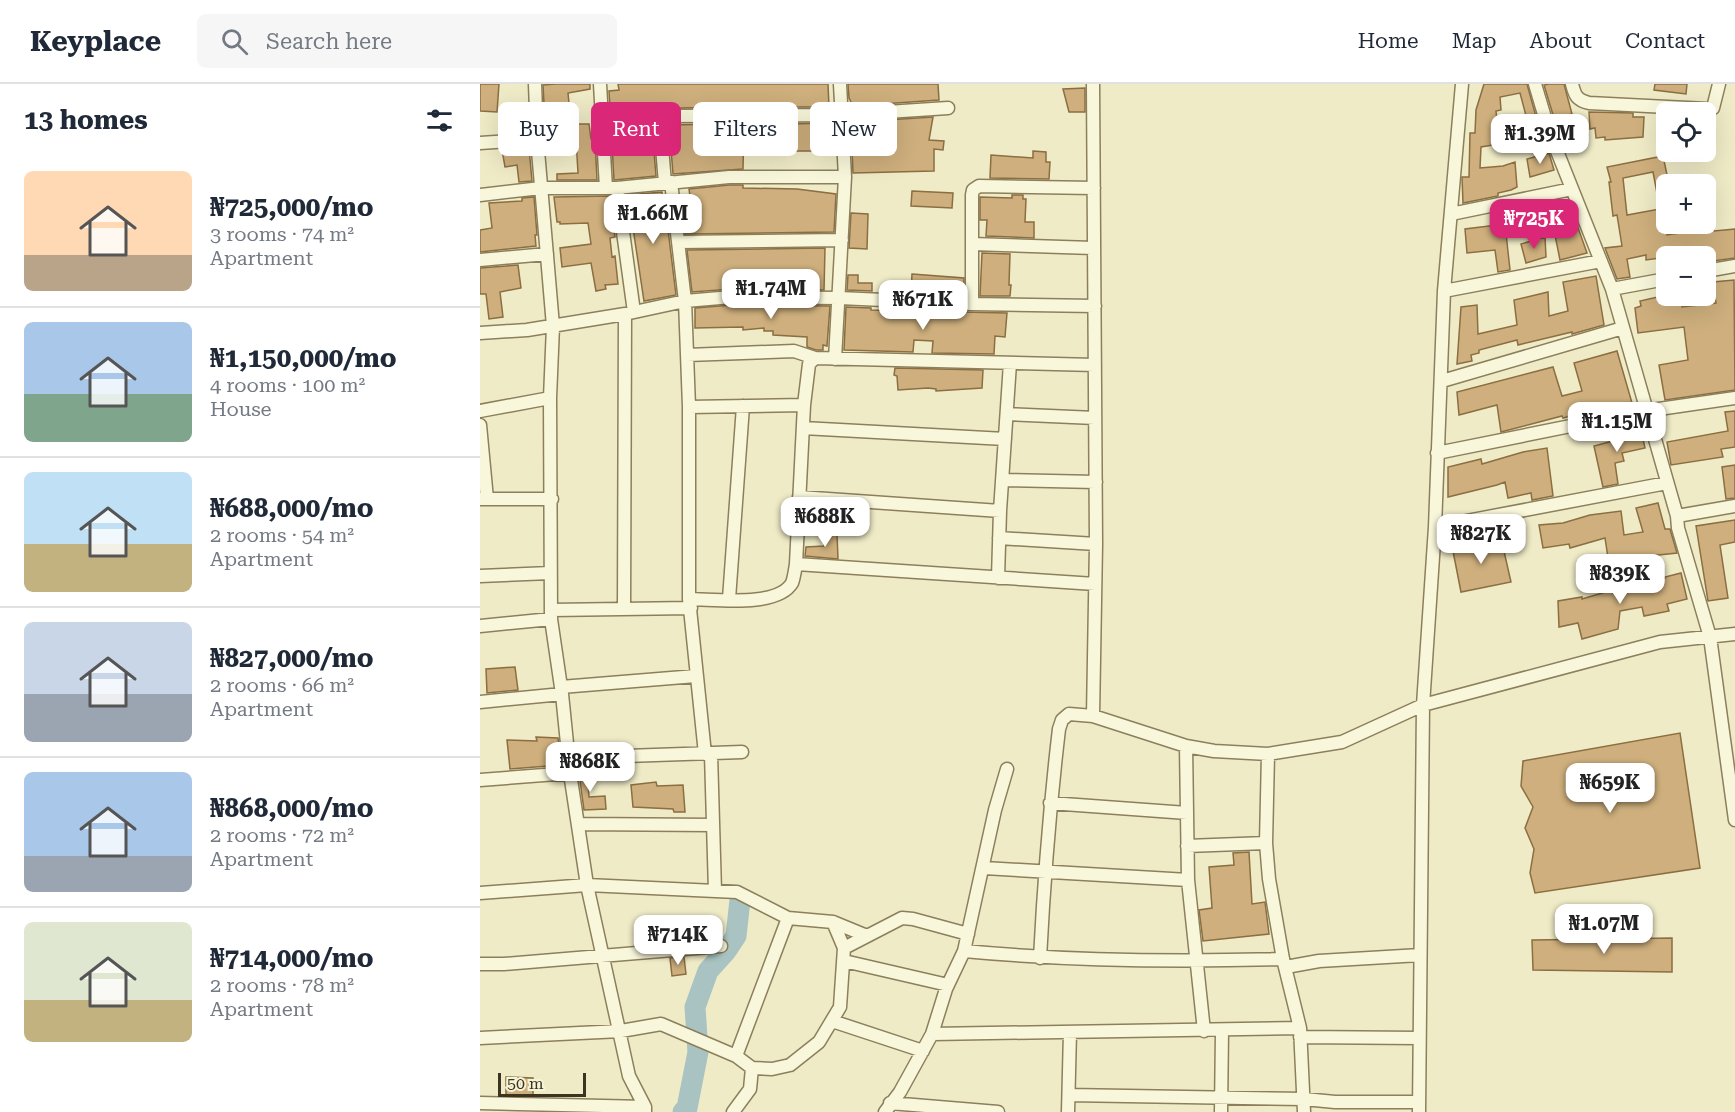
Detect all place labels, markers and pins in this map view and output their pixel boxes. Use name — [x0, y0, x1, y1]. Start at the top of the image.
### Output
pin: ₦1.39M — [1491, 114, 1589, 165]
pin: ₦1.66M — [604, 194, 702, 245]
pin: ₦725K — [1492, 199, 1576, 250]
pin: ₦1.74M — [722, 269, 820, 320]
pin: ₦671K — [881, 280, 965, 331]
pin: ₦1.15M — [1568, 402, 1666, 453]
pin: ₦688K — [783, 497, 867, 548]
pin: ₦827K — [1439, 514, 1523, 565]
pin: ₦839K — [1578, 554, 1662, 605]
pin: ₦868K — [548, 742, 632, 793]
pin: ₦659K — [1568, 763, 1652, 814]
pin: ₦1.07M — [1555, 904, 1653, 955]
pin: ₦714K — [636, 915, 720, 966]

